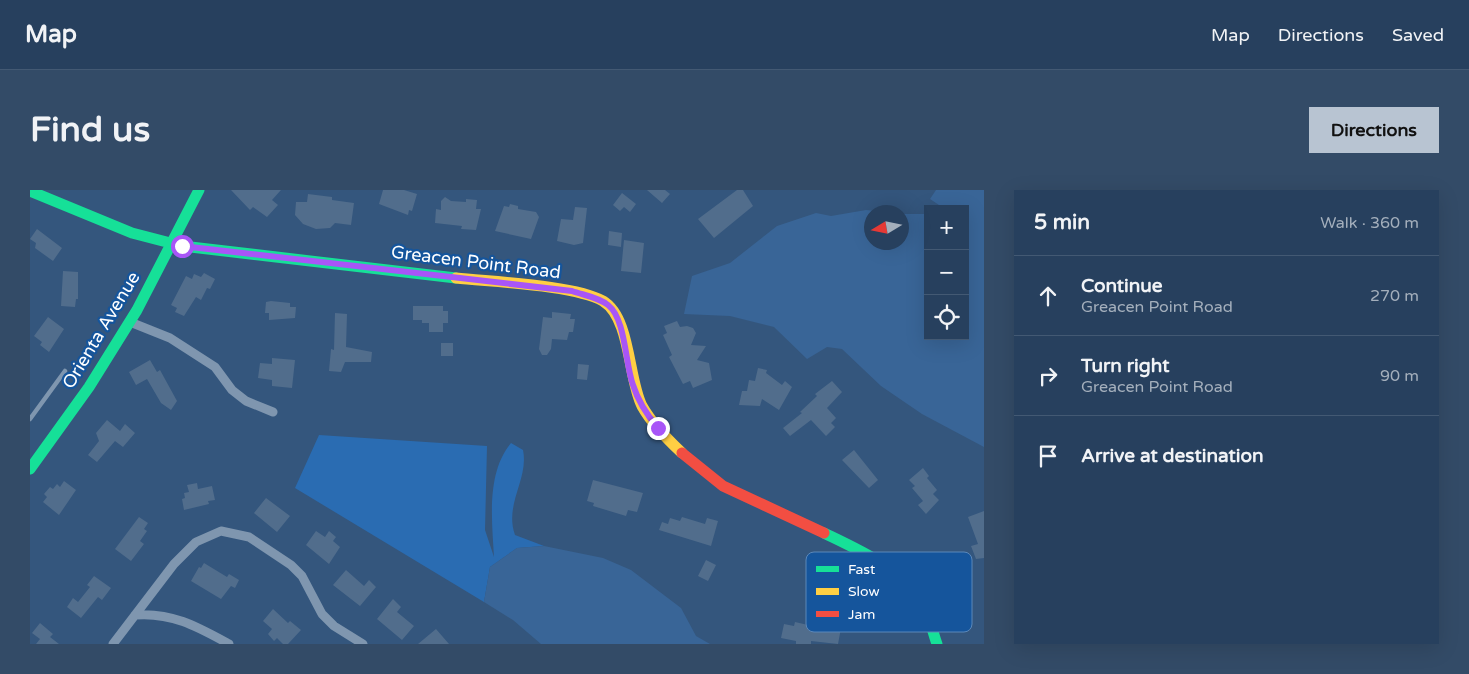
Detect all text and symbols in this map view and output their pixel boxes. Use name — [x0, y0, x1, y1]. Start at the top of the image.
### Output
text: Map — [25, 20, 77, 49]
text: Map — [1211, 24, 1250, 46]
text: Directions — [1278, 24, 1364, 46]
text: Saved — [1392, 24, 1444, 46]
button: Directions — [1309, 107, 1439, 153]
text: Find us — [30, 109, 150, 151]
north arrow — [864, 205, 909, 250]
map controls — [924, 205, 969, 340]
button: + — [924, 205, 969, 250]
text: 5 min — [1034, 210, 1090, 235]
text: Walk · 360 m — [1320, 213, 1419, 233]
route start — [171, 235, 194, 258]
street label: Greacen Point Road — [390, 241, 562, 283]
button: − — [924, 250, 969, 295]
street label: Orienta Avenue — [57, 267, 145, 393]
text: Continue — [1081, 275, 1163, 297]
icon: ahead — [1034, 282, 1062, 310]
text: 270 m — [1370, 286, 1419, 306]
button: locate — [924, 295, 969, 340]
text: Greacen Point Road — [1081, 297, 1233, 317]
text: Turn right — [1081, 355, 1169, 377]
icon: right — [1034, 362, 1062, 390]
text: 90 m — [1380, 366, 1419, 386]
text: Greacen Point Road — [1081, 377, 1233, 397]
route end — [647, 417, 670, 440]
icon: arrive — [1034, 442, 1062, 470]
text: Arrive at destination — [1081, 445, 1264, 467]
legend — [806, 552, 972, 632]
text: Fast — [848, 561, 876, 578]
text: Slow — [848, 583, 880, 600]
text: Jam — [848, 606, 875, 623]

